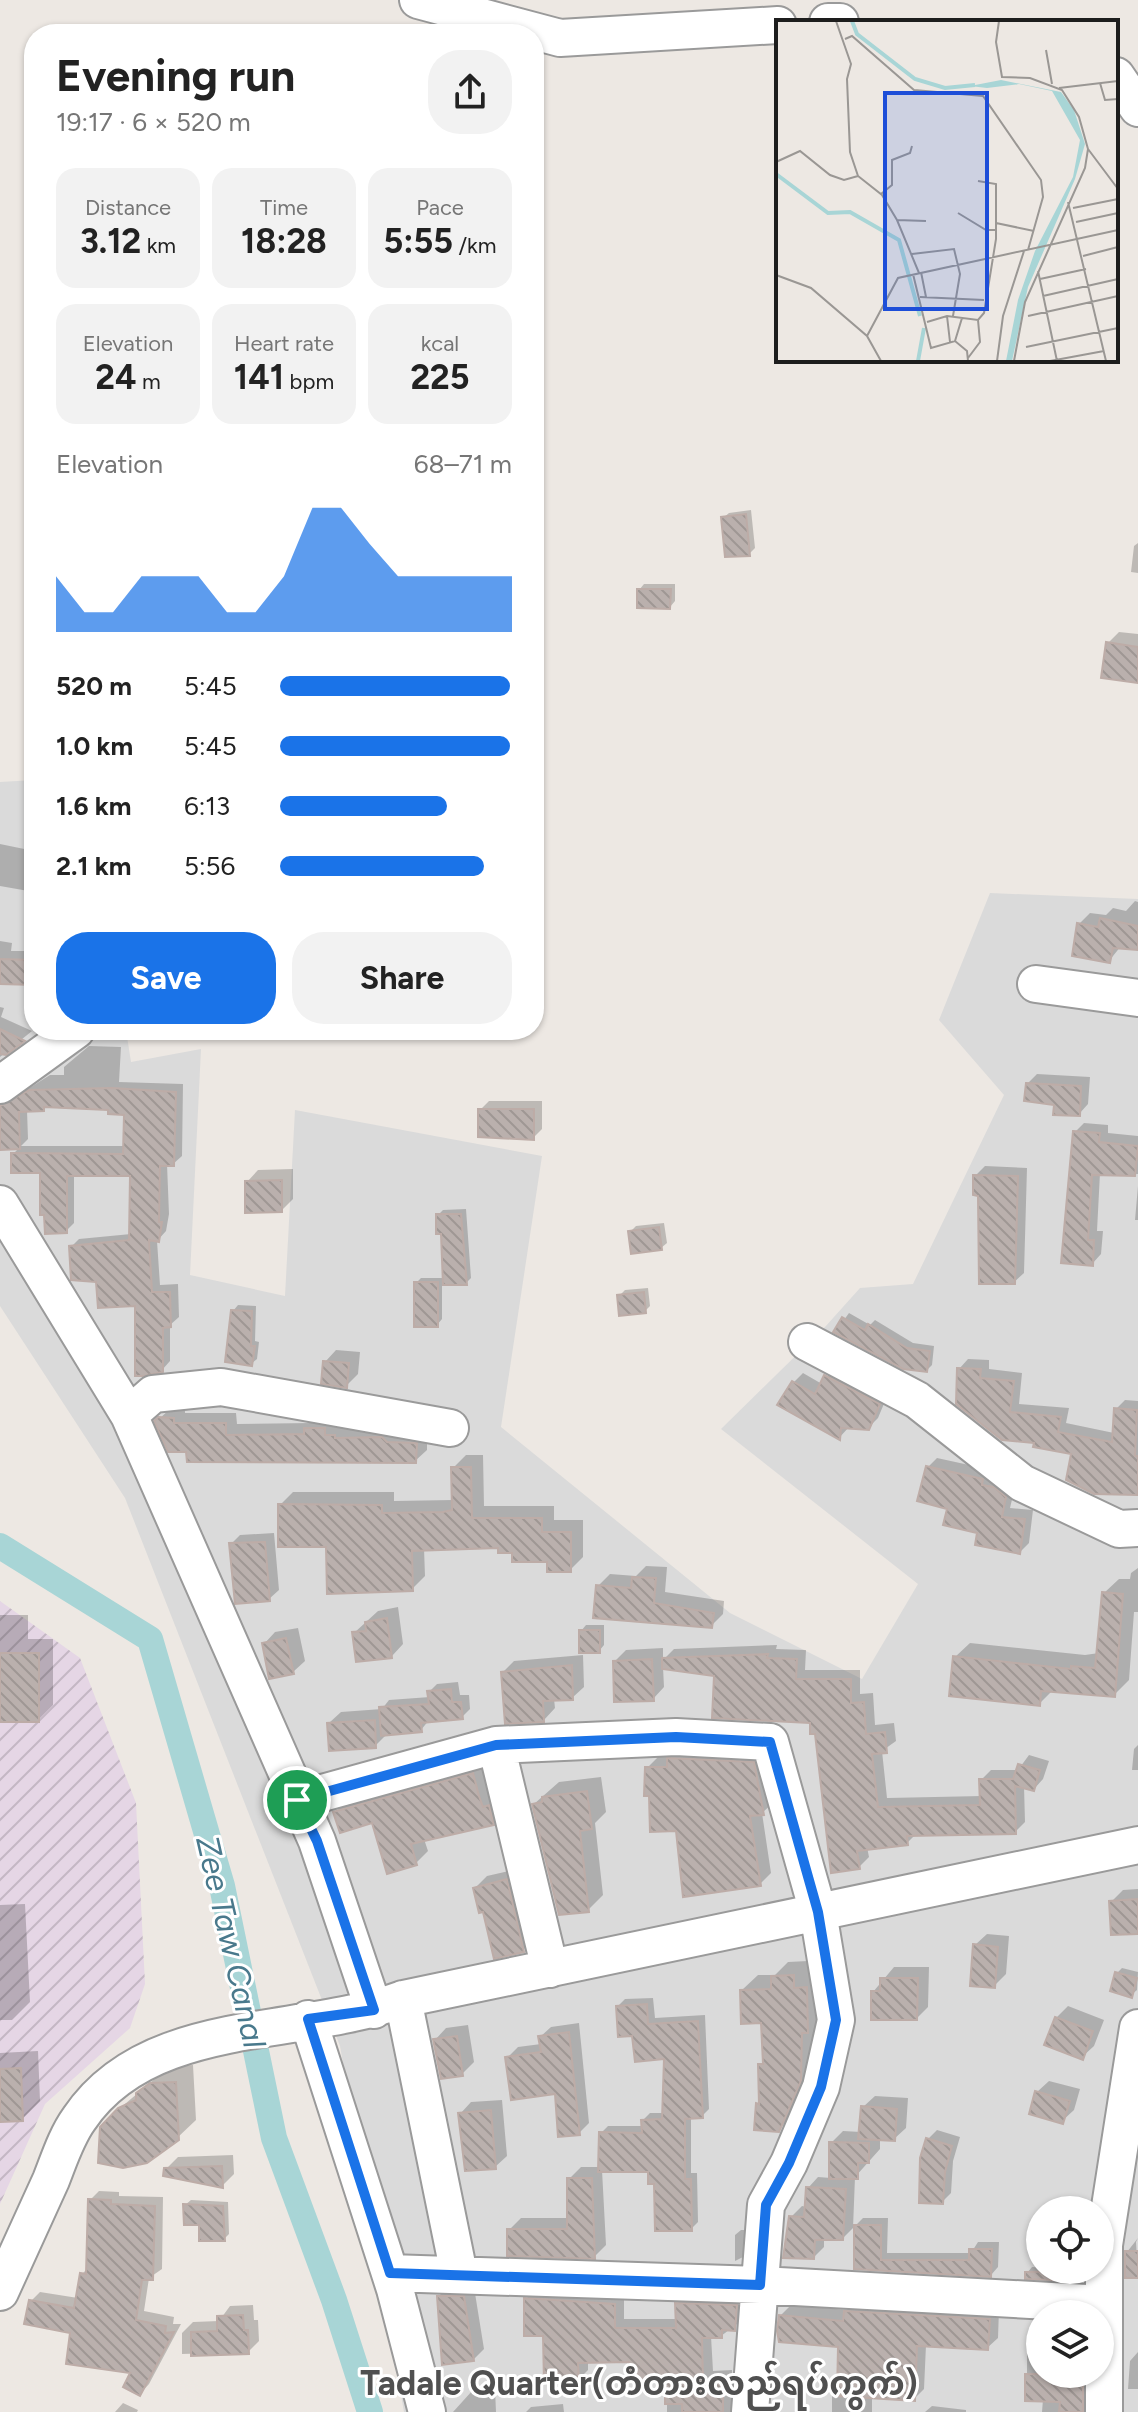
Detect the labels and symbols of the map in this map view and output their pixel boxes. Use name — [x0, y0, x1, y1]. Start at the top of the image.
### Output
inset map — [776, 20, 1118, 362]
pin — [263, 1766, 331, 1834]
water label: Zee Taw Canal — [188, 1832, 274, 2053]
district label: Tadale Quarter(တံတားလည်ရပ်ကွက်) — [360, 2360, 918, 2411]

